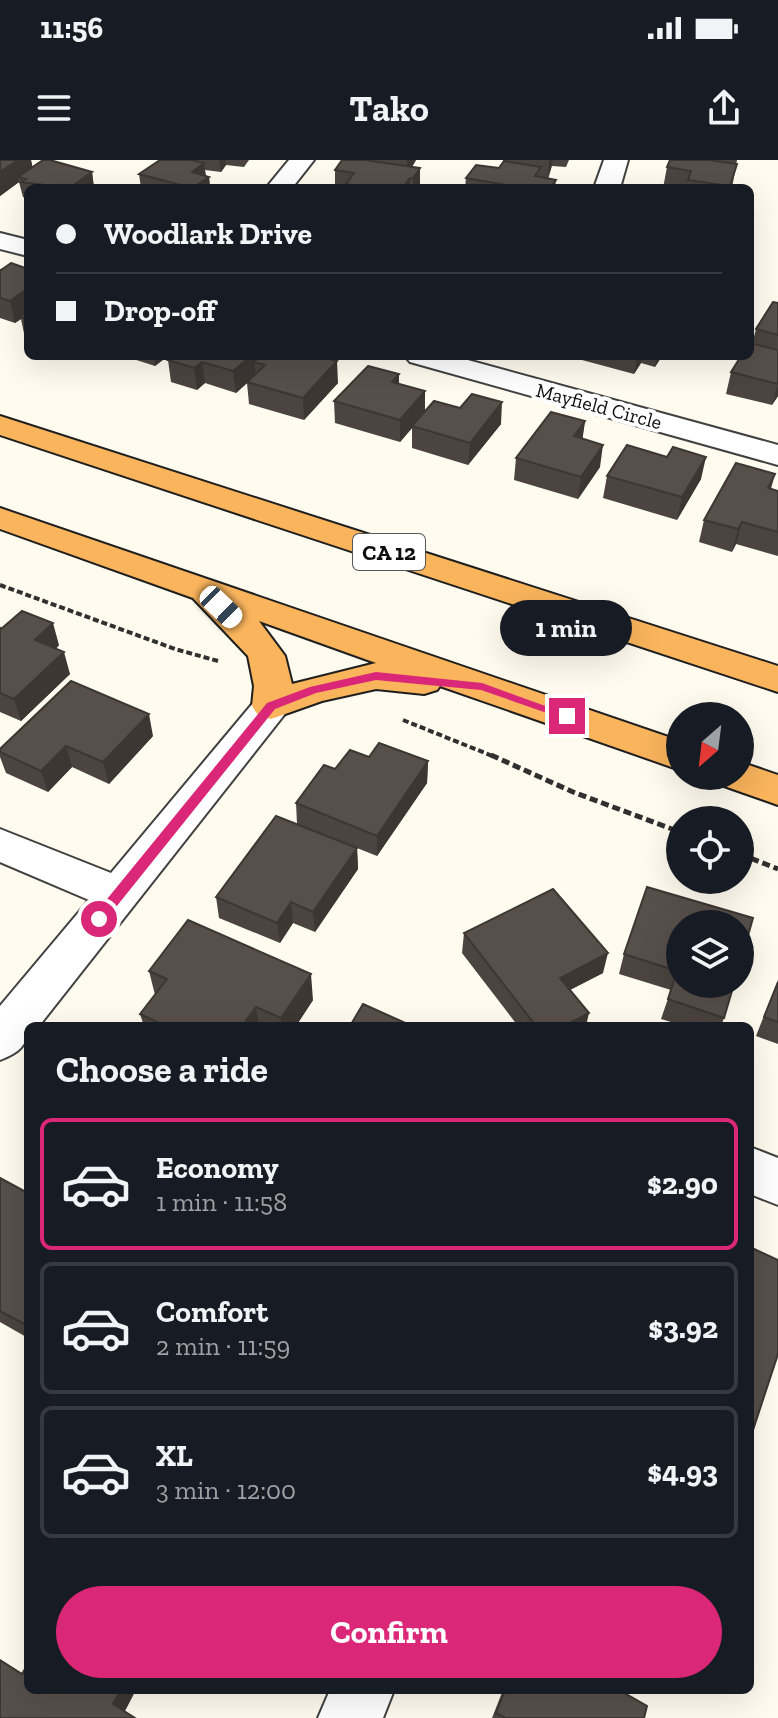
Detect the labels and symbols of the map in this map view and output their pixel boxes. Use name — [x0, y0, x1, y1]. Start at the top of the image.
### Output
street label: Mayfield Circle — [533, 378, 665, 434]
road number: CA 12 — [353, 534, 425, 570]
car — [195, 582, 247, 632]
callout: 1 min — [501, 600, 633, 656]
route end — [549, 698, 585, 734]
north arrow — [666, 702, 754, 790]
route start — [81, 901, 117, 937]

